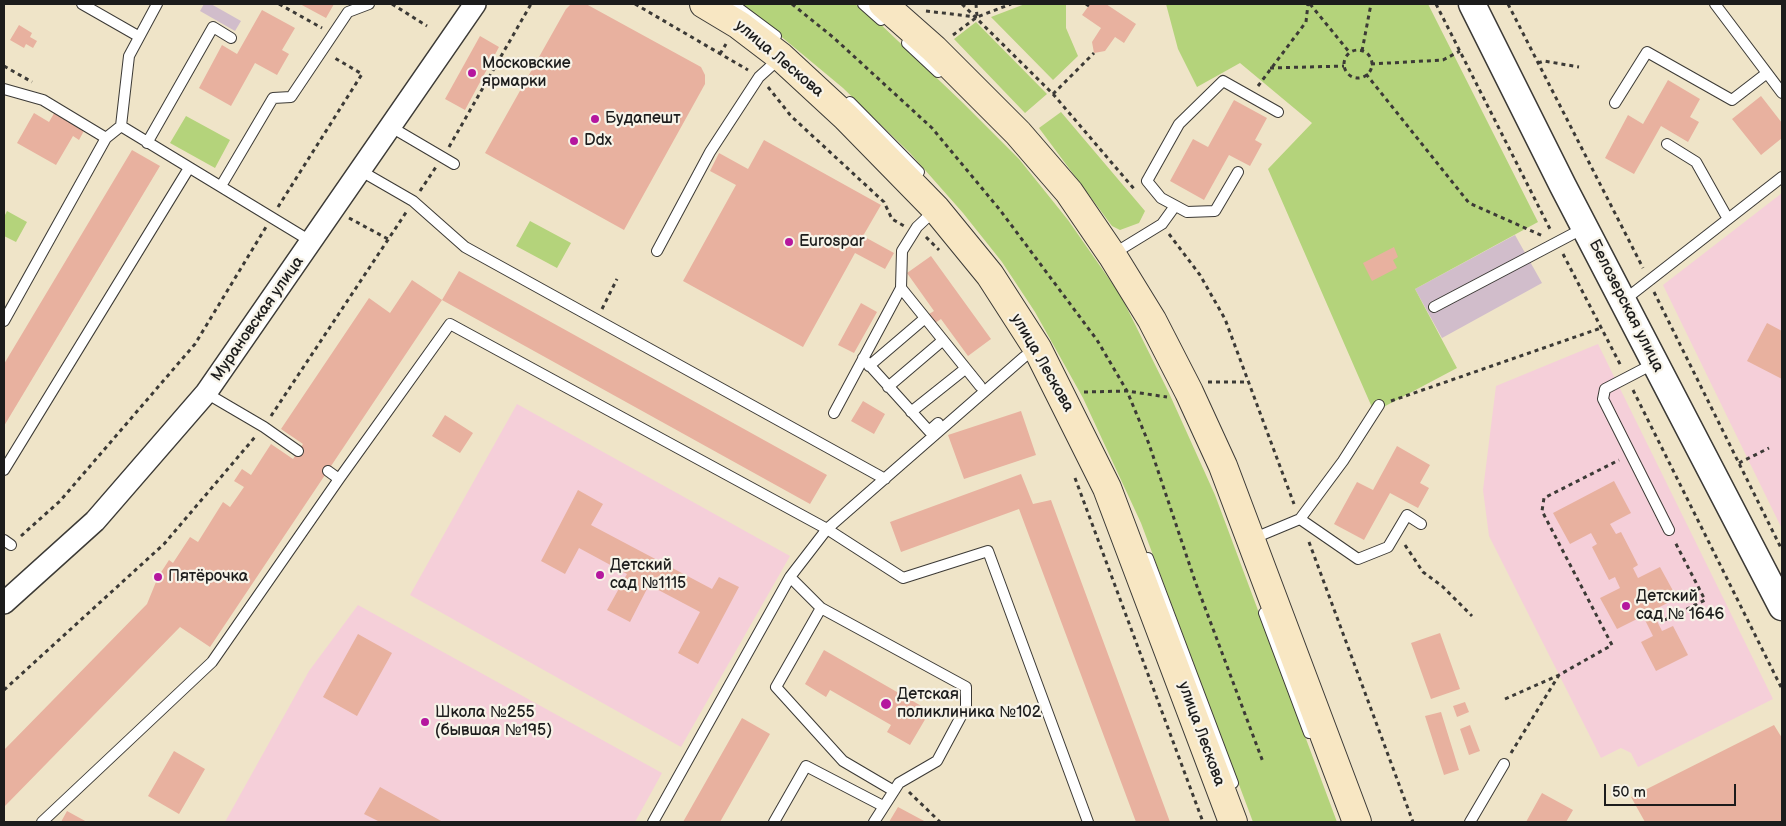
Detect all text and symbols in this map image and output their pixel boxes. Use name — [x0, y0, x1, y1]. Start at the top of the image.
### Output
street label: улица Лескова — [731, 16, 827, 102]
place label: Московские ярмарки — [482, 54, 571, 92]
marker: Московские ярмарки — [466, 67, 478, 79]
place label: Будапешт — [605, 109, 681, 129]
marker: Будапешт — [589, 113, 601, 125]
place label: Ddx — [584, 131, 612, 151]
marker: Ddx — [568, 135, 580, 147]
place label: Eurospar — [799, 232, 865, 252]
marker: Eurospar — [783, 236, 795, 248]
street label: Белозерская улица — [1584, 237, 1668, 375]
street label: Мурановская улица — [208, 253, 308, 385]
street label: улица Лескова — [1006, 311, 1078, 415]
place label: Детский сад №1115 — [610, 556, 686, 594]
place label: Пятёрочка — [168, 567, 248, 587]
marker: Детский сад №1115 — [594, 569, 606, 581]
marker: Пятёрочка — [152, 571, 164, 583]
place label: Детский сад № 1646 — [1636, 587, 1724, 625]
marker: Детский сад № 1646 — [1620, 600, 1632, 612]
street label: улица Лескова — [1173, 679, 1229, 789]
place label: Детская поликлиника №102 — [897, 685, 1041, 723]
marker: Детская поликлиника №102 — [879, 697, 893, 711]
place label: Школа №255 (бывшая №195) — [435, 703, 552, 741]
marker: Школа №255 (бывшая №195) — [419, 716, 431, 728]
scale bar — [1606, 774, 1738, 806]
text: 50 m — [1612, 783, 1646, 802]

